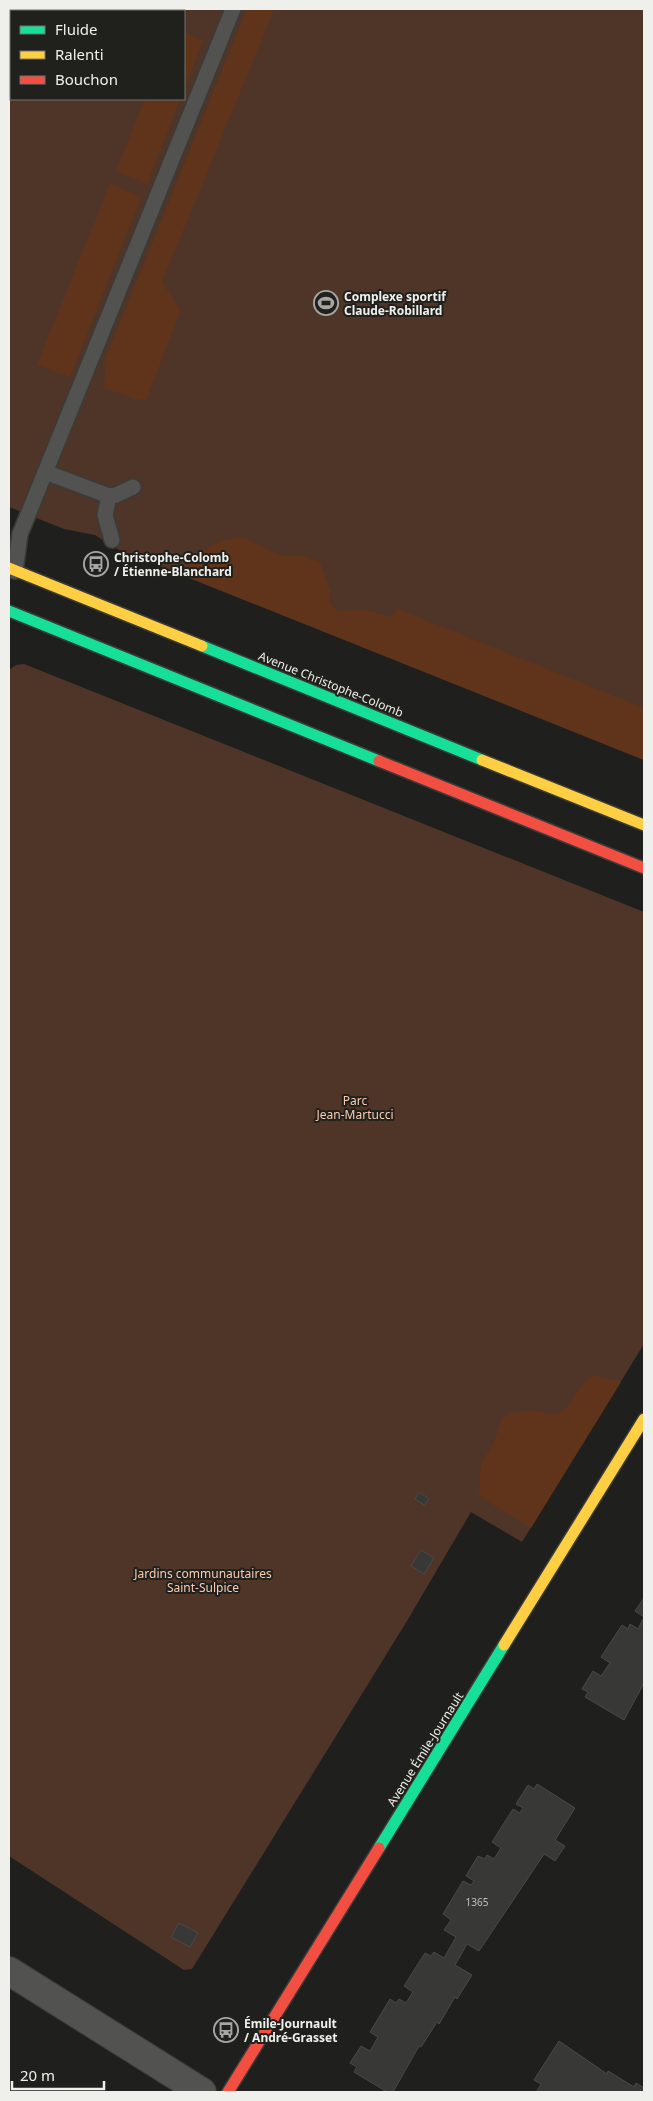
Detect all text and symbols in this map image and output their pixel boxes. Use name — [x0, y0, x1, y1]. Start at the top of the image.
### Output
legend — [10, 10, 185, 100]
text: Fluide — [55, 19, 97, 39]
text: Ralenti — [55, 44, 104, 64]
text: Bouchon — [55, 69, 118, 89]
place label: Complexe sportif Claude-Robillard — [344, 288, 447, 319]
sports icon: Complexe sportif Claude-Robillard — [313, 290, 339, 316]
place label: Christophe-Colomb / Étienne-Blanchard — [114, 549, 232, 580]
bus stop icon: Christophe-Colomb / Étienne-Blanchard — [83, 551, 109, 577]
street label: Avenue Christophe-Colomb — [256, 647, 406, 721]
park label: Parc Jean-Martucci — [316, 1092, 394, 1123]
park label: Jardins communautaires Saint-Sulpice — [133, 1565, 272, 1596]
street label: Avenue Émile-Journault — [383, 1688, 468, 1809]
house number: 1365 — [466, 1895, 489, 1909]
place label: Émile-Journault / André-Grasset — [244, 2015, 337, 2046]
bus stop icon: Émile-Journault / André-Grasset — [213, 2017, 239, 2043]
scale bar — [12, 2058, 105, 2090]
text: 20 m — [20, 2065, 55, 2085]

